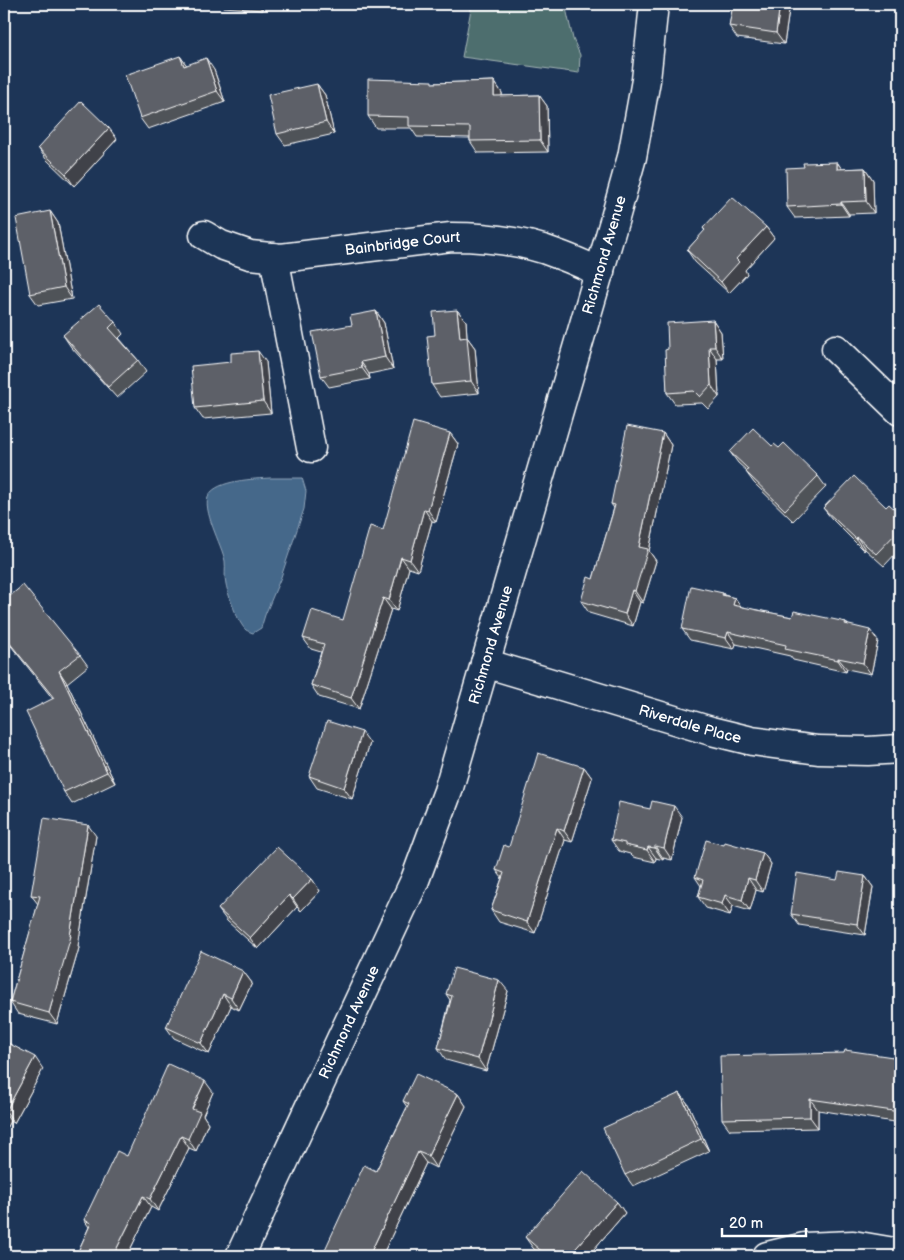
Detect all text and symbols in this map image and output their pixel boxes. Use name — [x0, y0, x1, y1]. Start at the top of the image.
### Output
street label: Richmond Avenue — [578, 193, 630, 317]
street label: Bainbridge Court — [344, 227, 461, 260]
street label: Richmond Avenue — [464, 583, 517, 706]
street label: Riverdale Place — [636, 700, 744, 748]
street label: Richmond Avenue — [314, 962, 383, 1082]
scale bar — [722, 1205, 805, 1237]
text: 20 m — [729, 1214, 763, 1233]

